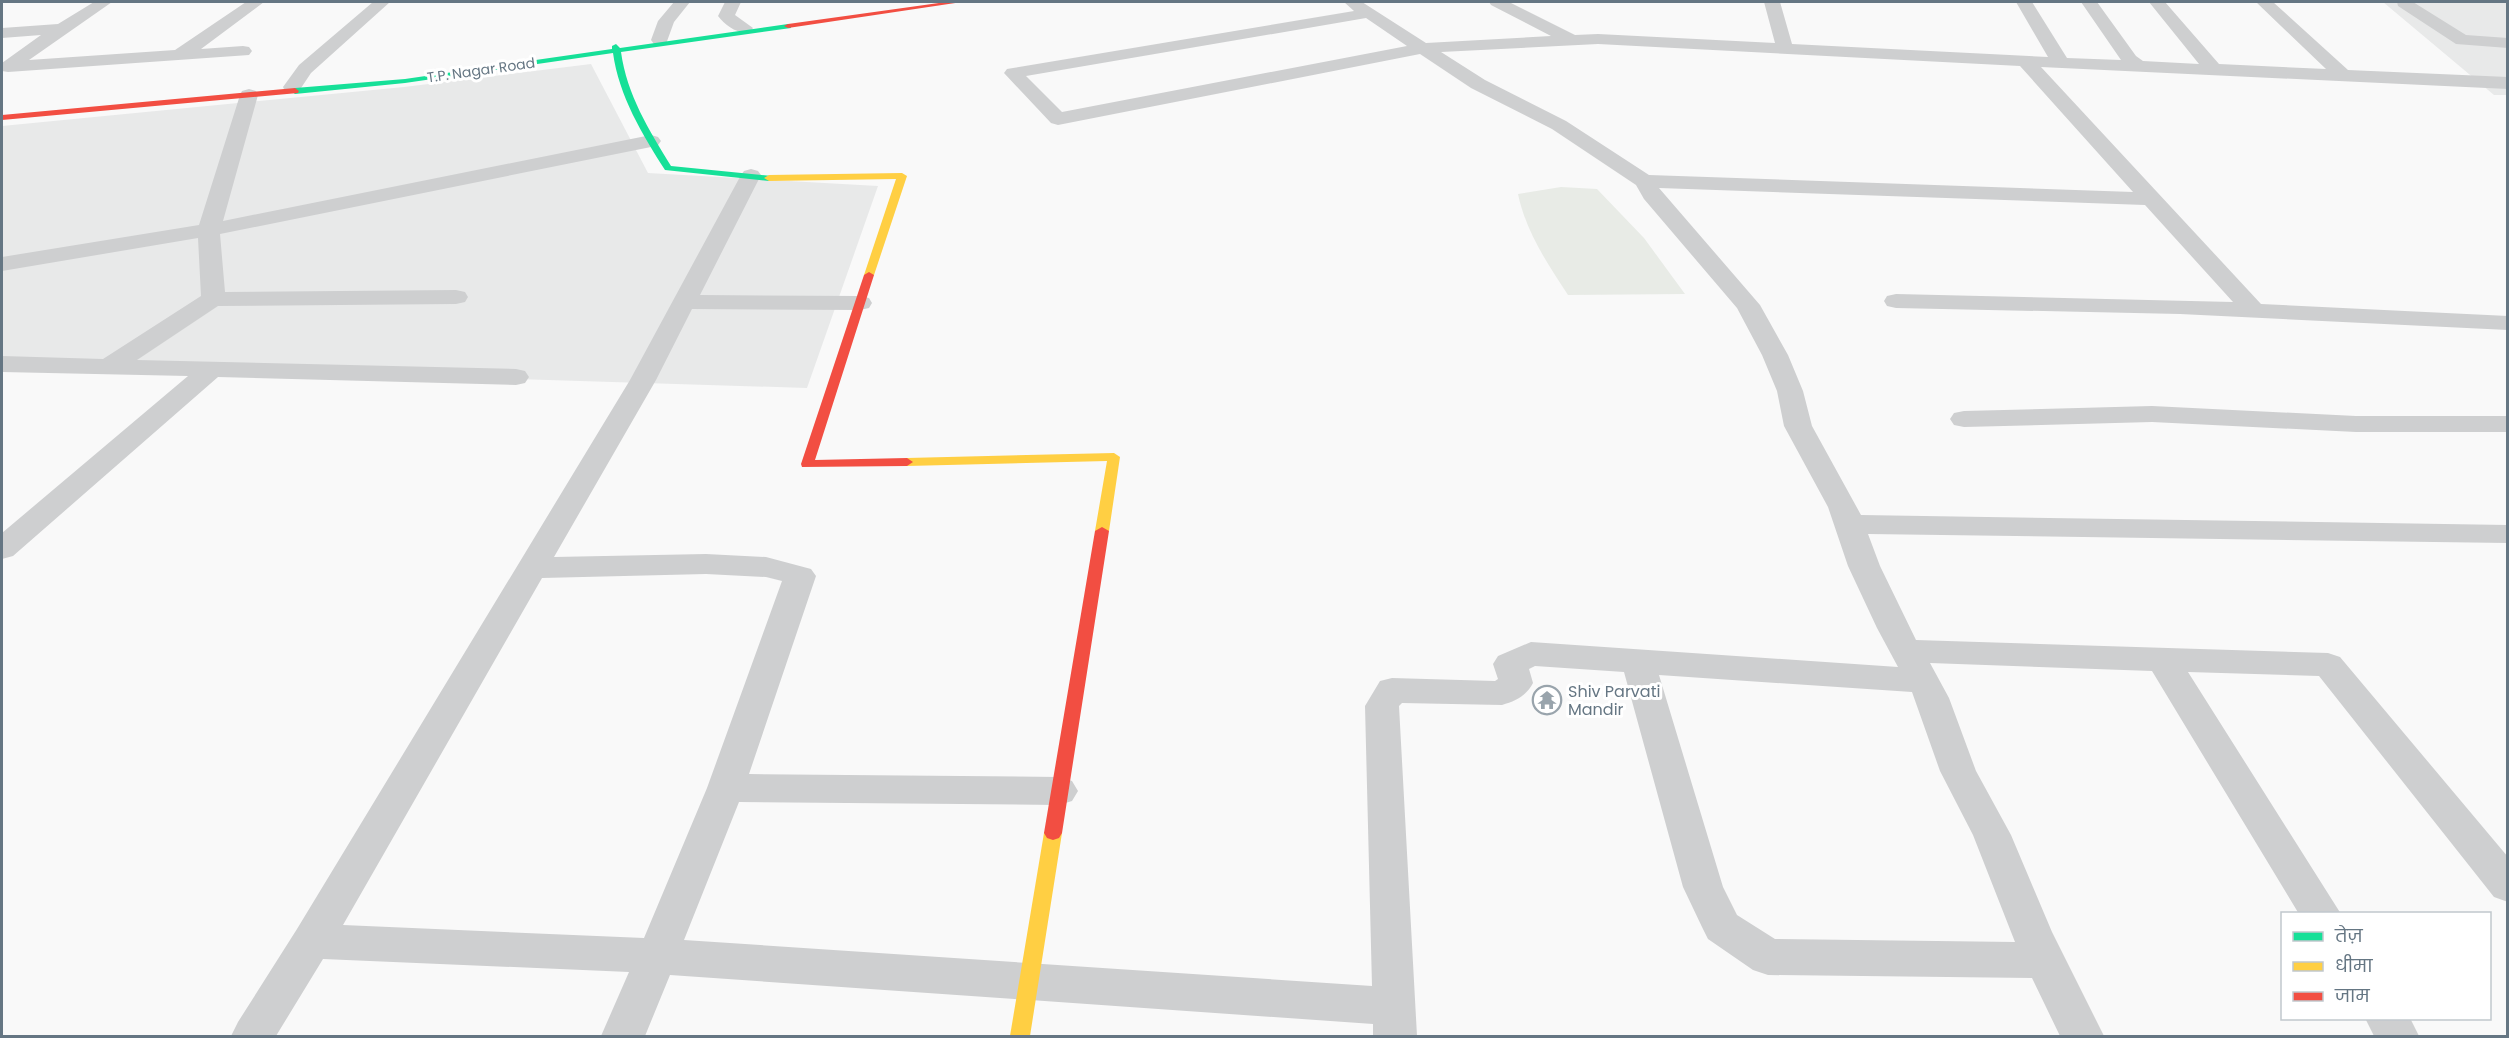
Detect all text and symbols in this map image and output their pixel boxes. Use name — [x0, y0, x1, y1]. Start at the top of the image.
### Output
street label: T.P. Nagar Road — [426, 53, 536, 87]
place label: Shiv Parvati Mandir — [1568, 680, 1660, 721]
temple icon: Shiv Parvati Mandir — [1531, 684, 1563, 716]
legend — [2281, 912, 2491, 1020]
text: तेज़ — [2334, 923, 2363, 948]
text: धीमा — [2335, 953, 2373, 978]
text: जाम — [2334, 983, 2370, 1008]

